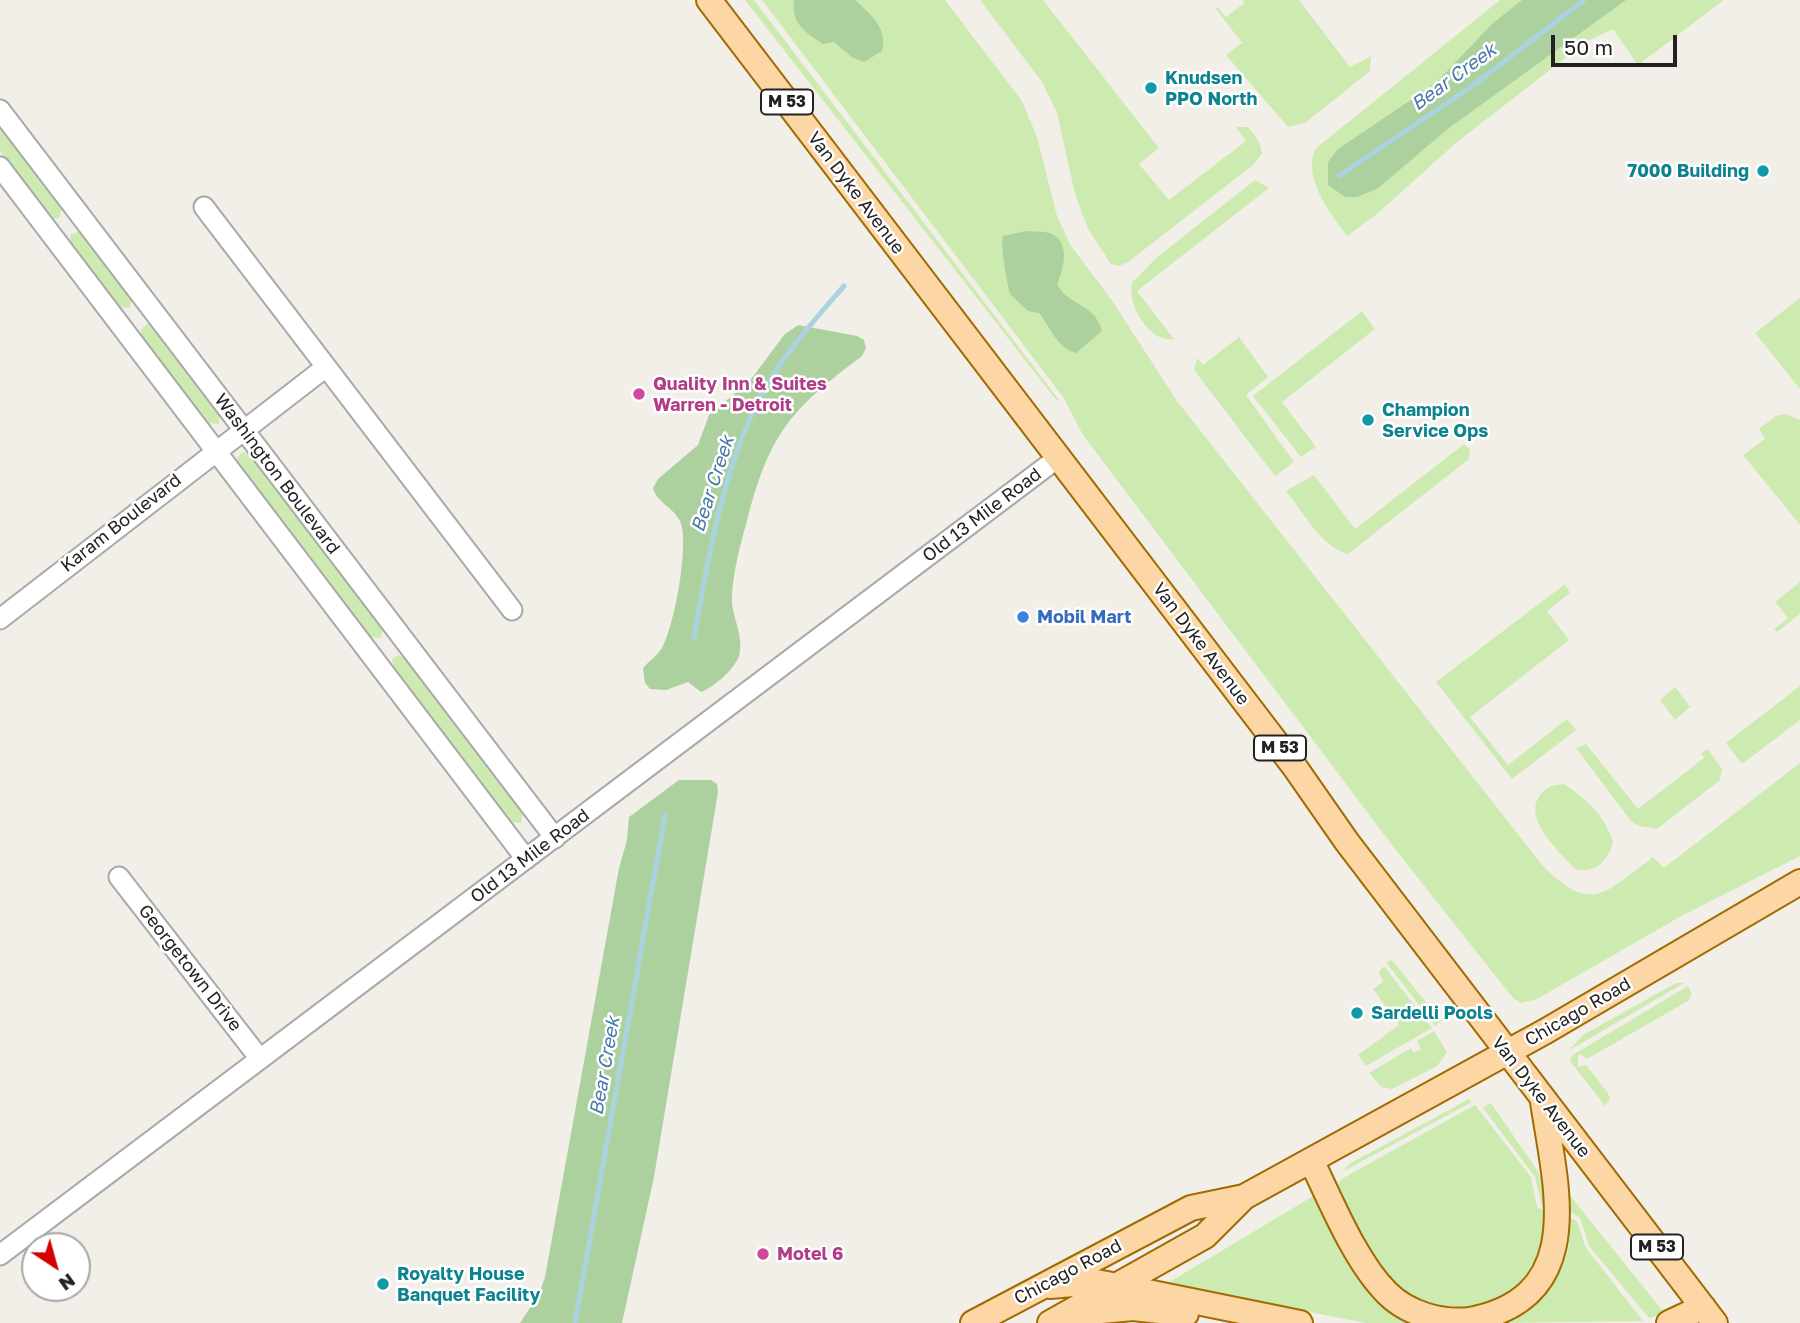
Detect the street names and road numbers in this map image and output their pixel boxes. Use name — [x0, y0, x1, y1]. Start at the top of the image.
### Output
road number: M 53 — [761, 90, 813, 114]
street label: Van Dyke Avenue — [803, 128, 909, 258]
street label: Washington Boulevard — [210, 390, 344, 558]
street label: Old 13 Mile Road — [918, 463, 1046, 567]
street label: Karam Boulevard — [56, 469, 186, 577]
street label: Van Dyke Avenue — [1148, 579, 1254, 709]
road number: M 53 — [1254, 736, 1306, 761]
street label: Old 13 Mile Road — [466, 804, 594, 908]
street label: Georgetown Drive — [134, 900, 246, 1036]
street label: Chicago Road — [1521, 973, 1635, 1051]
street label: Van Dyke Avenue — [1487, 1032, 1595, 1162]
road number: M 53 — [1631, 1234, 1683, 1260]
street label: Chicago Road — [1011, 1235, 1125, 1309]

